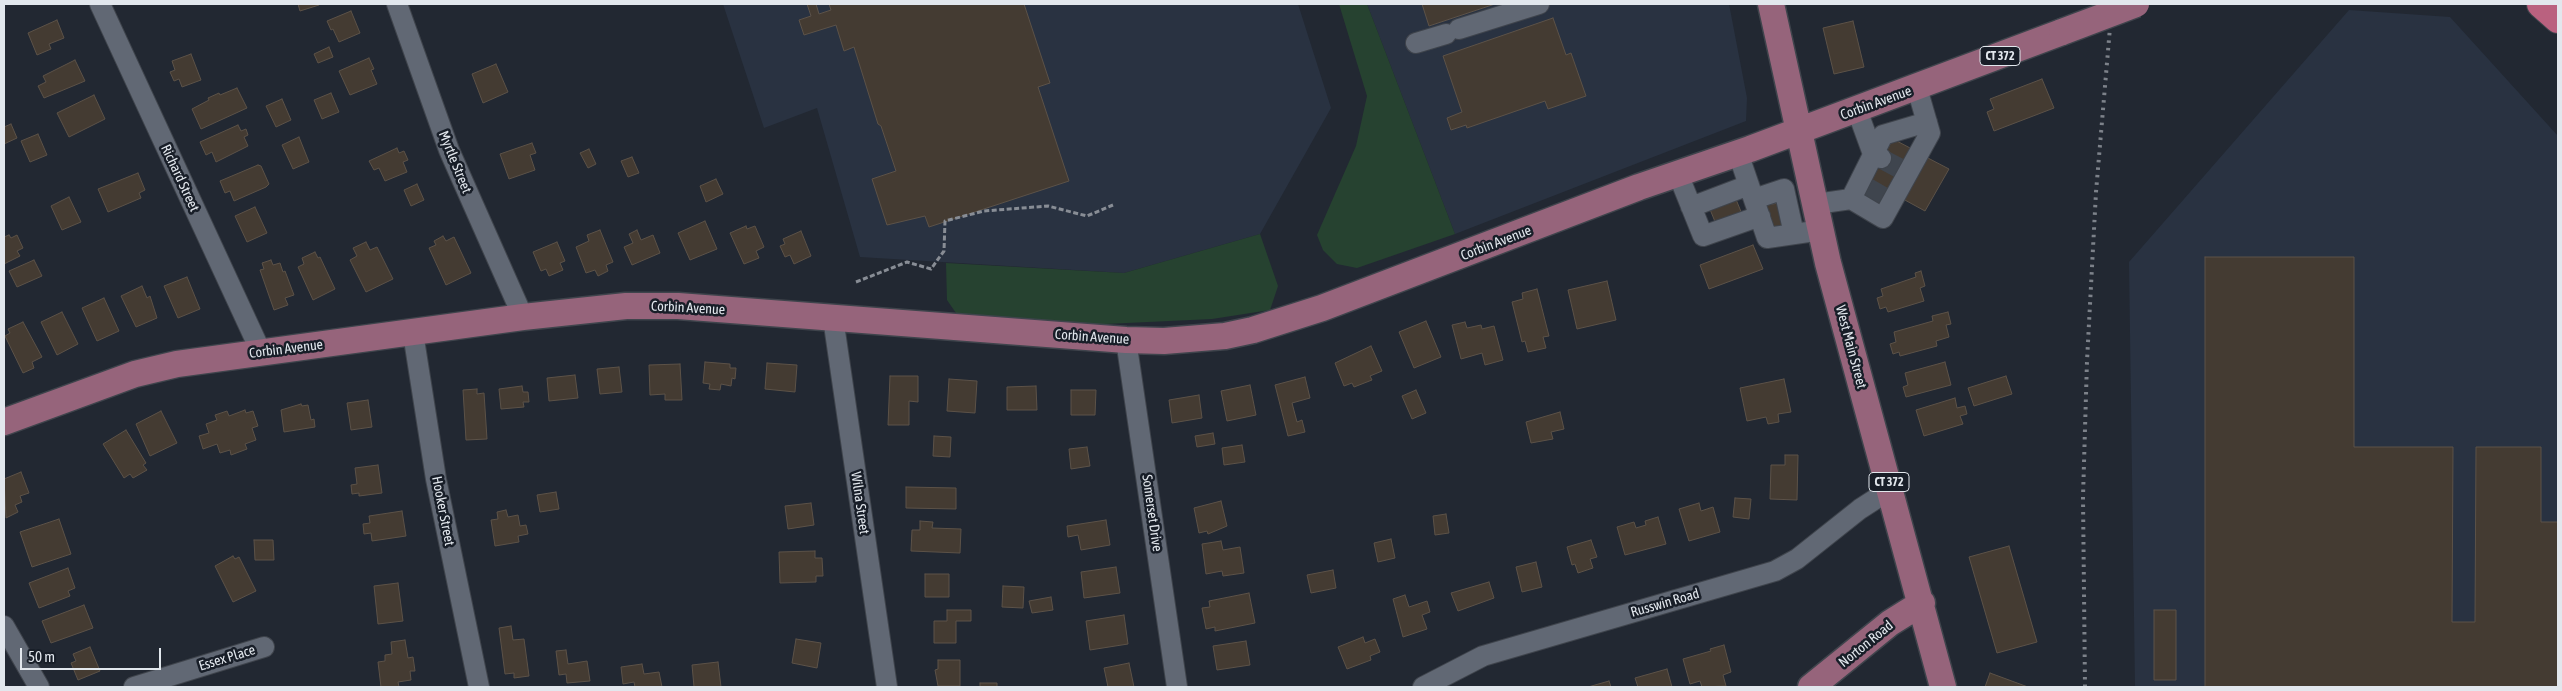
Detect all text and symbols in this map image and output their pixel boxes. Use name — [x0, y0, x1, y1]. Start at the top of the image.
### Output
road number: CT 372 — [1980, 46, 2020, 66]
street label: Corbin Avenue — [1838, 82, 1914, 124]
street label: Myrtle Street — [435, 128, 475, 196]
street label: Richard Street — [157, 142, 203, 214]
street label: Corbin Avenue — [1458, 222, 1534, 264]
street label: Corbin Avenue — [650, 298, 726, 318]
street label: West Main Street — [1832, 304, 1870, 390]
street label: Corbin Avenue — [1054, 326, 1130, 348]
street label: Corbin Avenue — [248, 336, 324, 362]
street label: Wilna Street — [847, 471, 873, 535]
road number: CT 372 — [1869, 472, 1909, 492]
street label: Somerset Drive — [1138, 473, 1166, 553]
street label: Hooker Street — [428, 475, 458, 547]
street label: Russwin Road — [1629, 585, 1701, 621]
street label: Norton Road — [1836, 617, 1896, 671]
scale bar — [22, 638, 164, 670]
street label: Essex Place — [197, 641, 257, 675]
text: 50 m — [28, 648, 55, 665]

